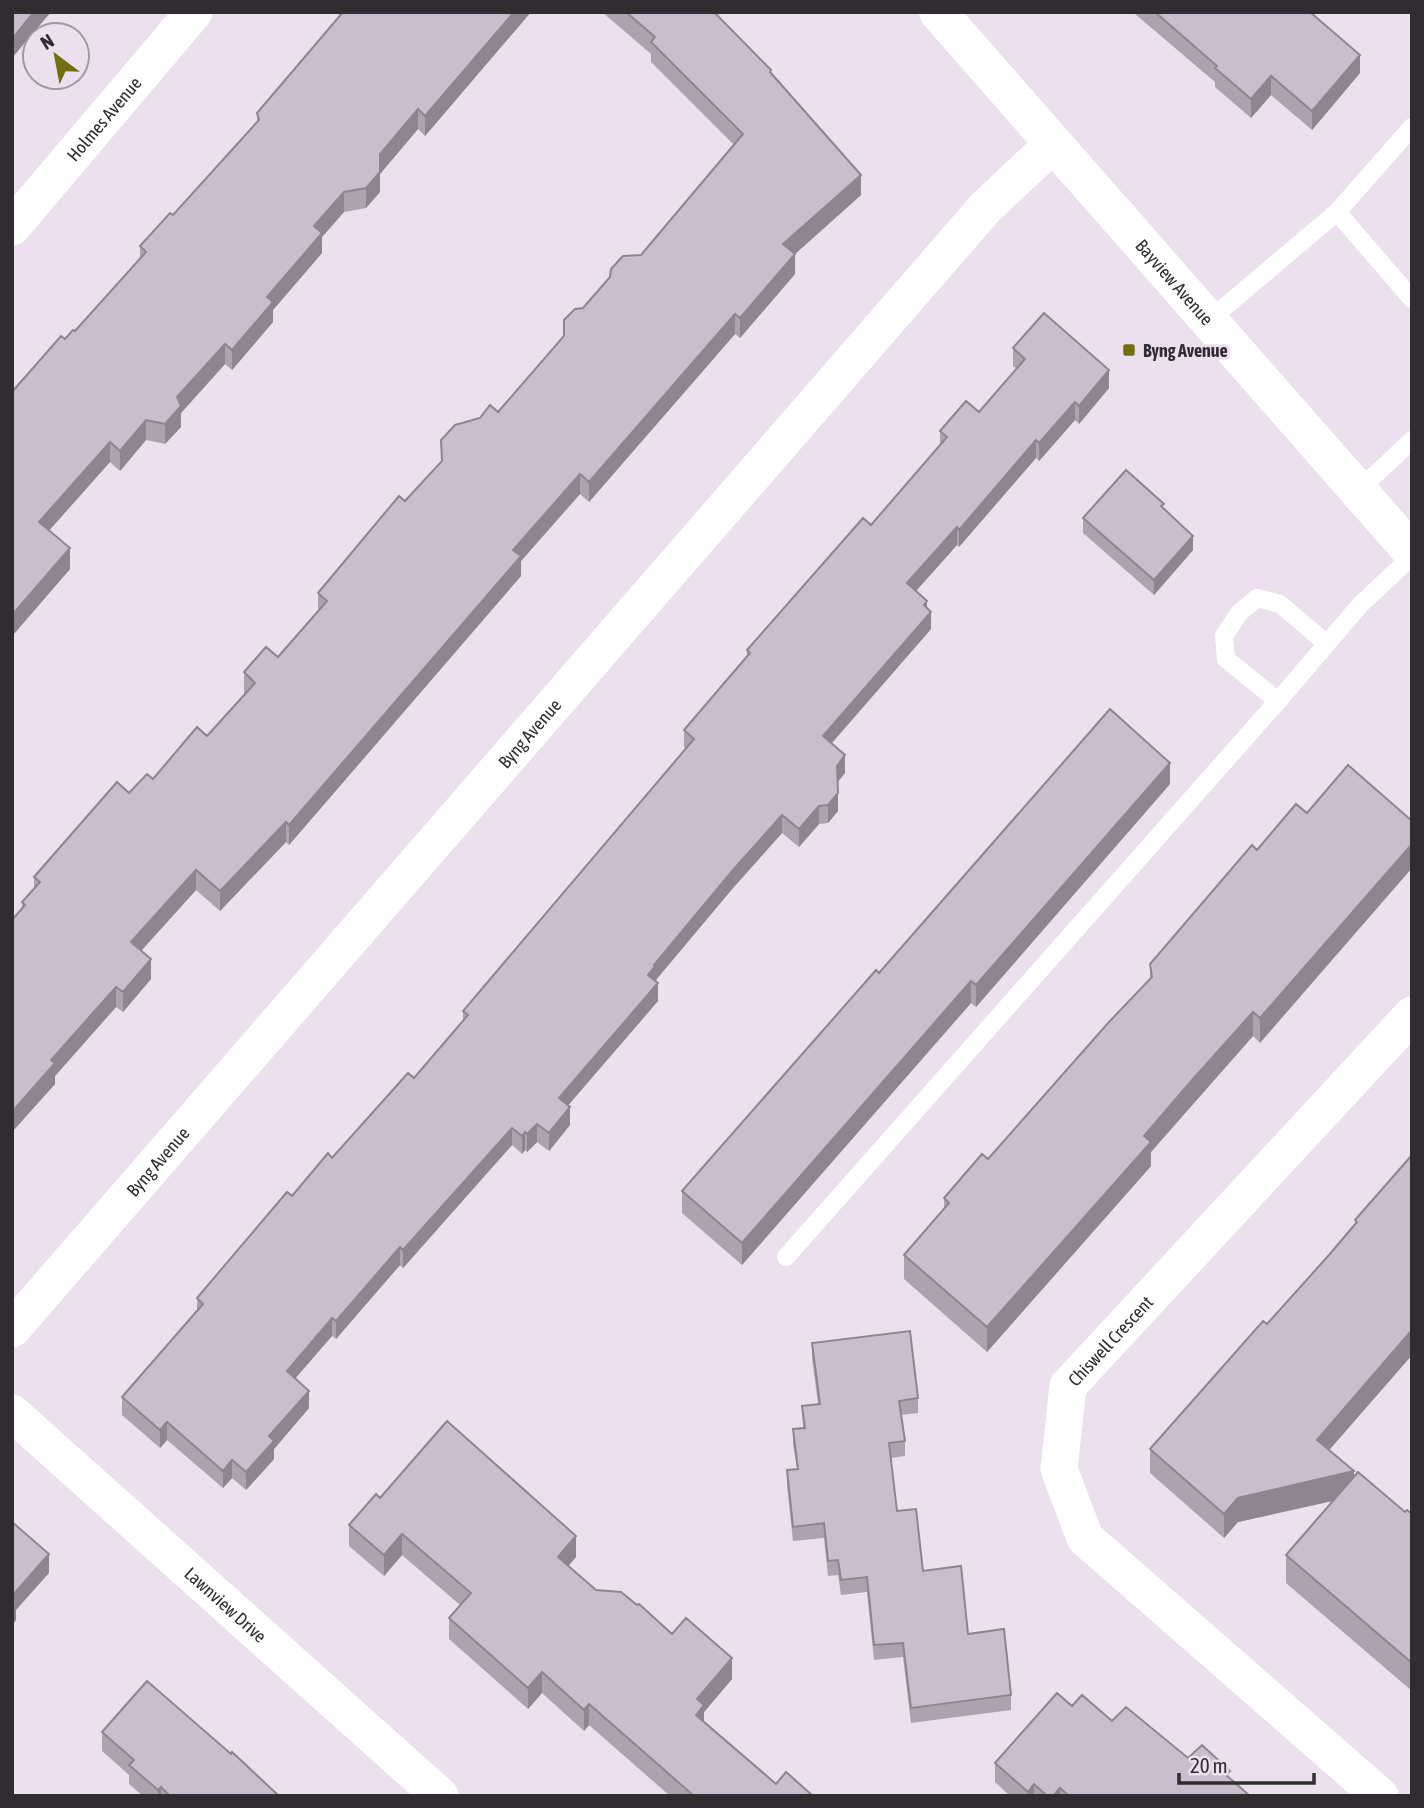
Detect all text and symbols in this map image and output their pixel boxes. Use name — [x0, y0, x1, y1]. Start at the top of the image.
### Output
north arrow — [21, 21, 91, 91]
text: N — [36, 29, 58, 54]
street label: Holmes Avenue — [62, 72, 145, 165]
street label: Bayview Avenue — [1132, 235, 1218, 329]
place label: Byng Avenue — [1143, 340, 1228, 361]
marker: Byng Avenue — [1121, 342, 1137, 358]
street label: Byng Avenue — [493, 694, 565, 772]
street label: Byng Avenue — [122, 1122, 193, 1200]
street label: Chiswell Crescent — [1063, 1291, 1157, 1390]
street label: Lawnview Drive — [181, 1562, 271, 1646]
scale bar — [1179, 1742, 1314, 1786]
text: 20 m — [1190, 1753, 1228, 1777]

